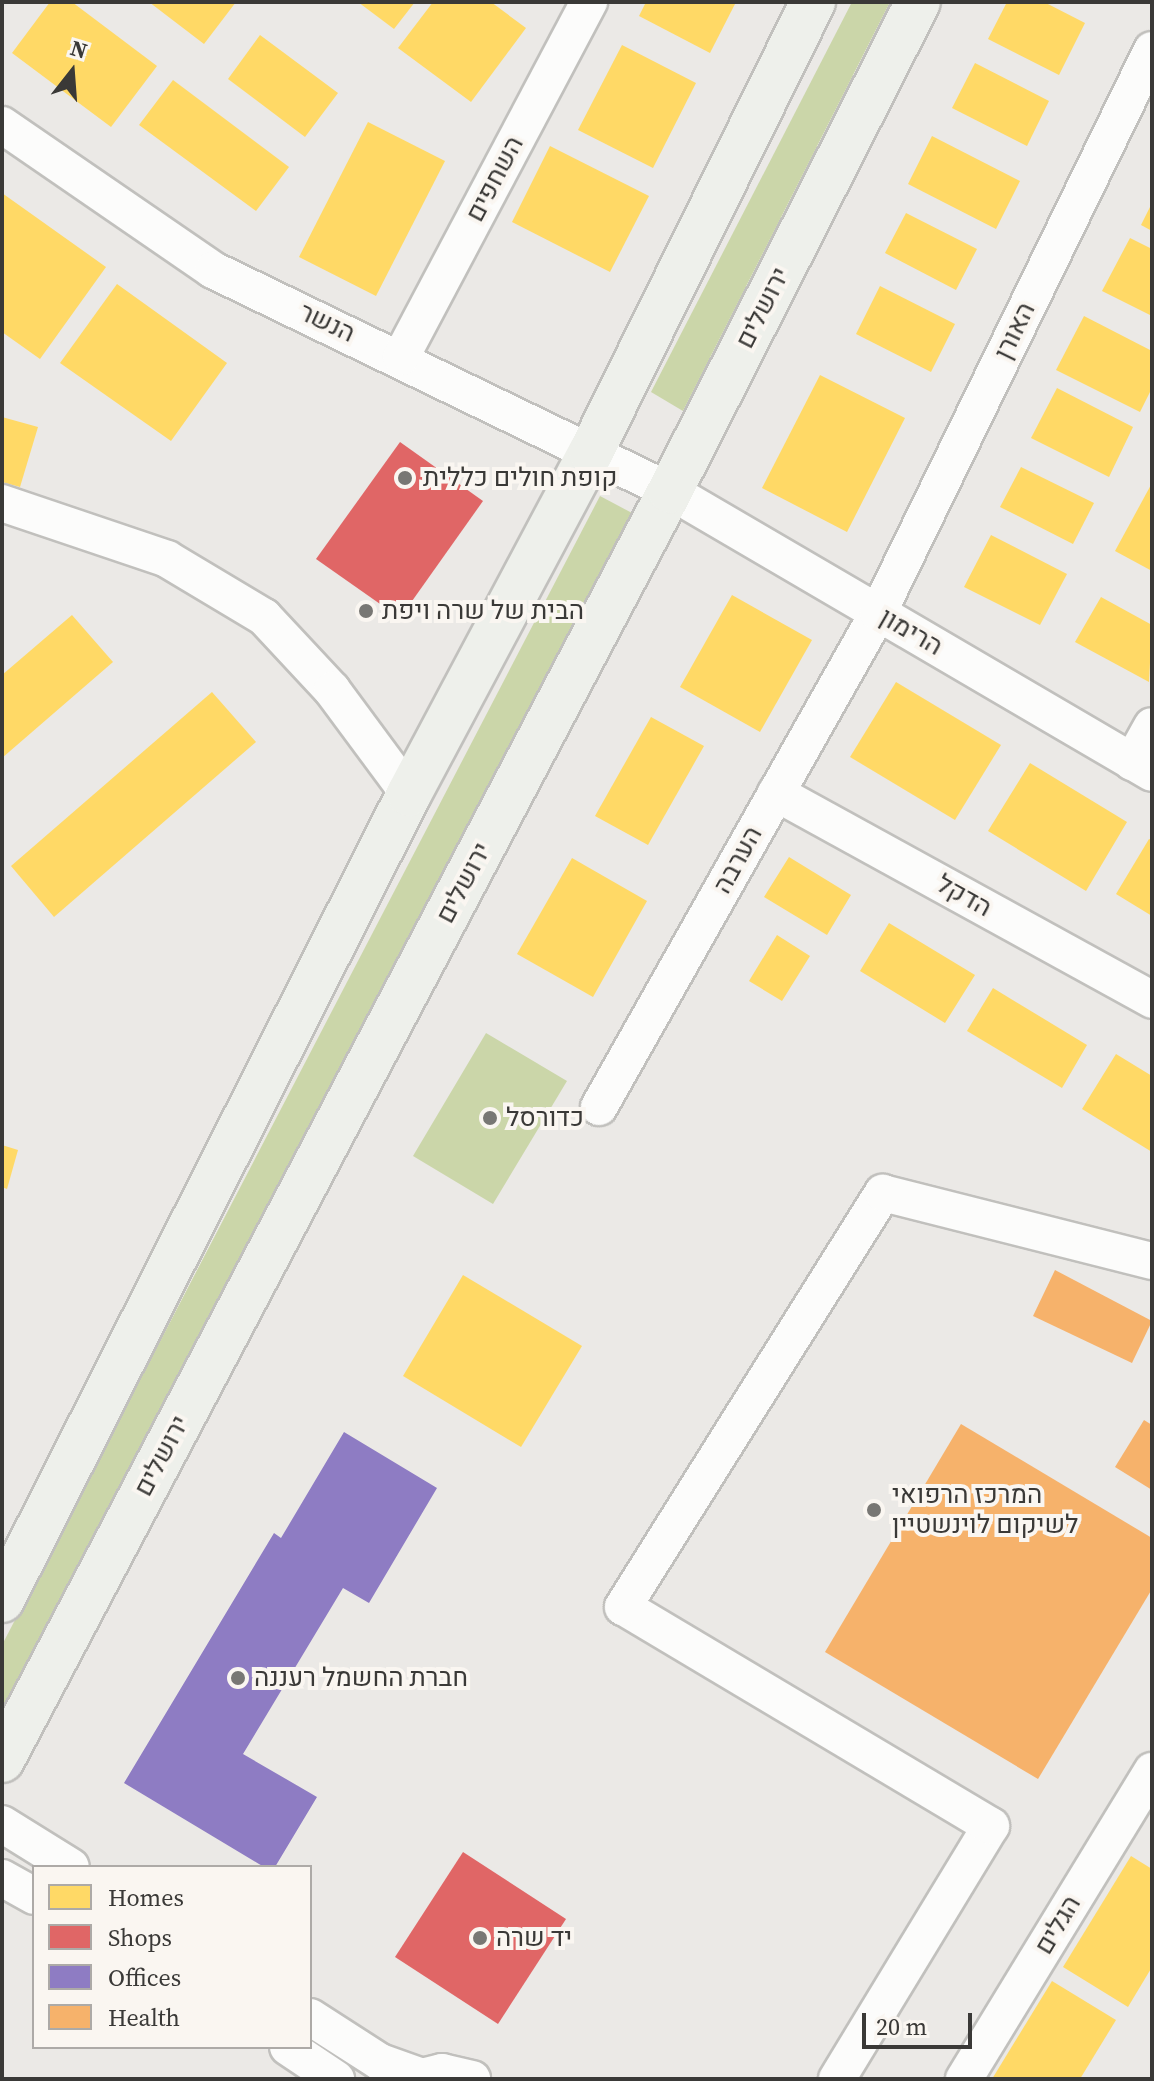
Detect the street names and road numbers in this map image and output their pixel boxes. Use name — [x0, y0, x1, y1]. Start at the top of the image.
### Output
street label: השחפים — [460, 131, 530, 227]
street label: ירושלים — [729, 262, 797, 354]
street label: הנשר — [294, 297, 360, 349]
street label: האורן — [988, 297, 1042, 365]
street label: הרימון — [874, 602, 948, 662]
street label: הערבה — [707, 821, 769, 899]
street label: ירושלים — [430, 837, 498, 929]
street label: הדקל — [931, 868, 997, 924]
street label: ירושלים — [128, 1410, 196, 1502]
street label: הגלים — [1028, 1890, 1088, 1960]

